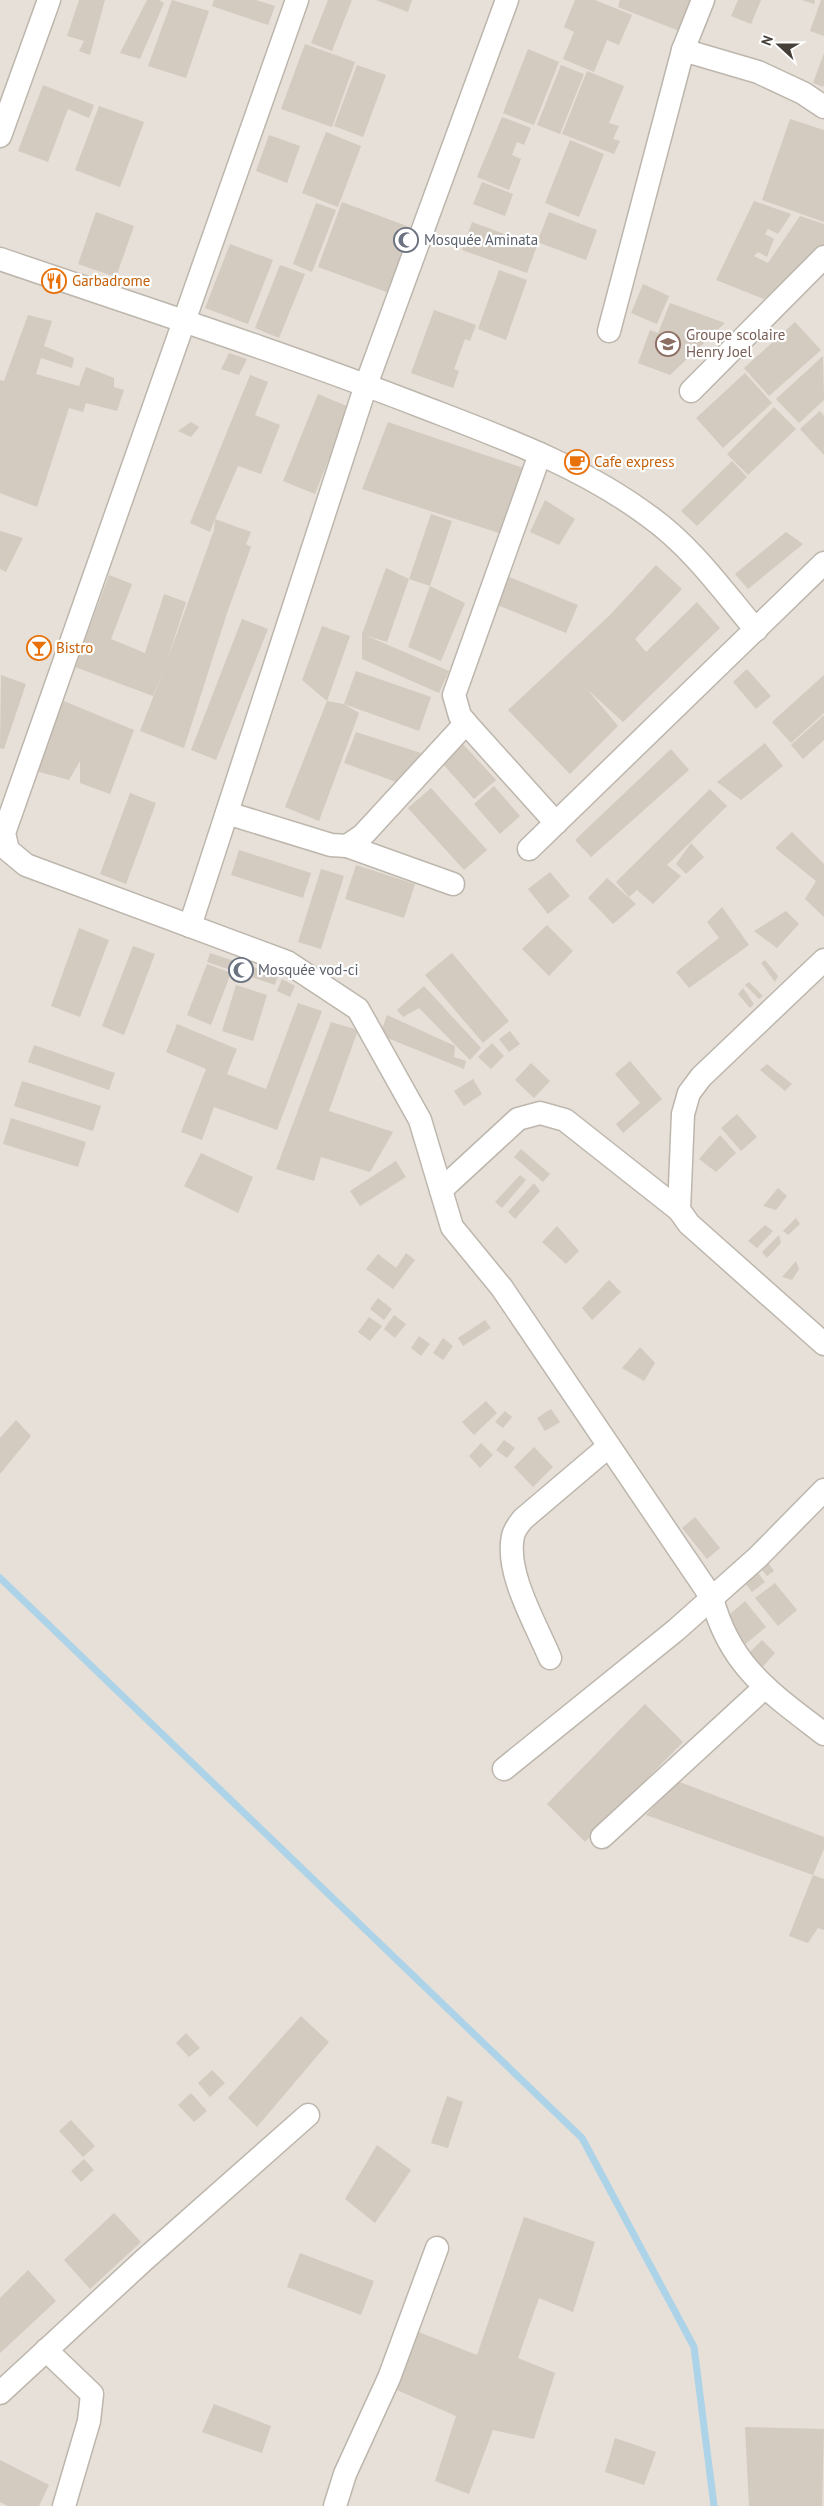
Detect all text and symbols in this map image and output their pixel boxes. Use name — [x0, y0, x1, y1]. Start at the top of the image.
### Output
north arrow — [754, 20, 804, 70]
text: N — [757, 33, 777, 48]
mosque icon: Mosquée Aminata — [393, 227, 419, 253]
place label: Mosquée Aminata — [424, 230, 538, 249]
restaurant icon: Garbadrome — [41, 268, 67, 294]
place label: Garbadrome — [72, 271, 150, 290]
place label: Groupe scolaire Henry Joel — [686, 325, 785, 361]
school or university icon: Groupe scolaire Henry Joel — [655, 331, 681, 357]
cafe icon: Cafe express — [564, 449, 590, 475]
place label: Cafe express — [594, 452, 674, 471]
bar icon: Bistro — [26, 635, 52, 661]
place label: Bistro — [56, 638, 93, 657]
mosque icon: Mosquée vod-ci — [228, 957, 254, 983]
place label: Mosquée vod-ci — [258, 960, 359, 979]

